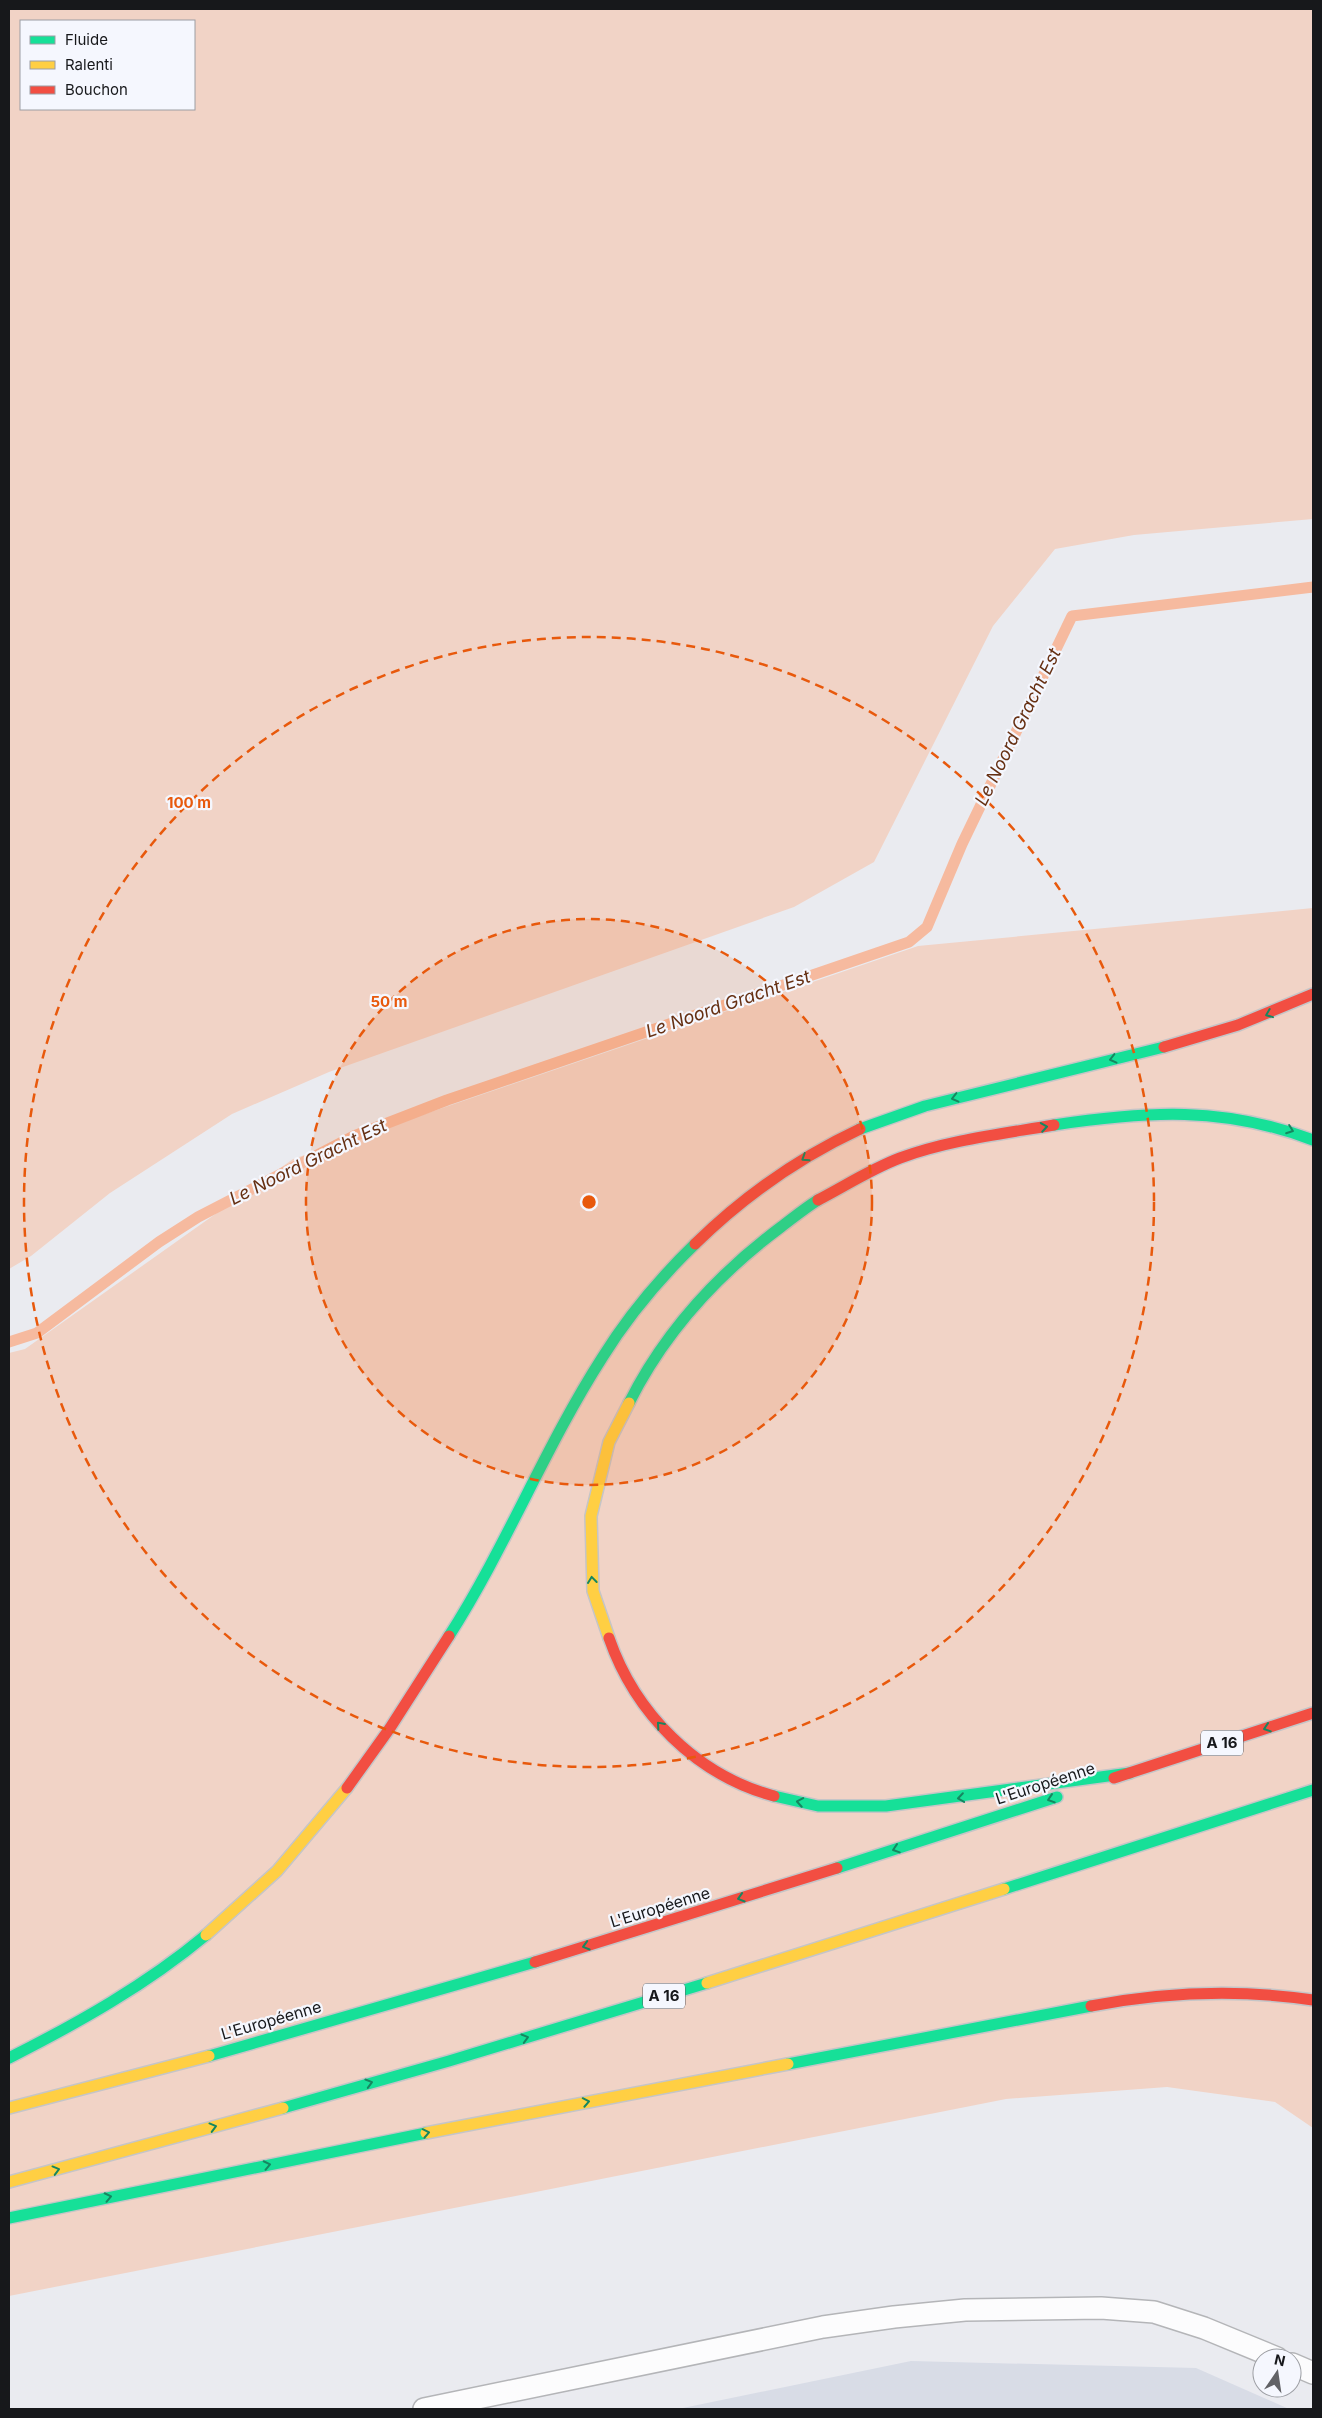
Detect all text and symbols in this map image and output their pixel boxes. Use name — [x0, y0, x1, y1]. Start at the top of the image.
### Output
legend — [20, 20, 195, 110]
text: Fluide — [65, 30, 108, 49]
text: Ralenti — [65, 55, 113, 74]
text: Bouchon — [65, 80, 128, 99]
water label: Le Noord Gracht Est — [970, 644, 1065, 809]
text: 100 m — [167, 793, 211, 812]
water label: Le Noord Gracht Est — [643, 965, 814, 1042]
text: 50 m — [371, 992, 407, 1011]
one-way arrow — [1265, 1008, 1274, 1018]
one-way arrow — [1109, 1054, 1117, 1064]
one-way arrow — [951, 1092, 960, 1103]
water label: Le Noord Gracht Est — [226, 1114, 391, 1209]
one-way arrow — [1039, 1123, 1048, 1133]
one-way arrow — [1285, 1124, 1294, 1134]
one-way arrow — [801, 1151, 810, 1161]
centre of rings — [580, 1193, 598, 1211]
one-way arrow — [587, 1576, 598, 1584]
one-way arrow — [656, 1722, 665, 1731]
one-way arrow — [1263, 1722, 1272, 1732]
road number: A 16 — [1201, 1730, 1243, 1756]
street label: L'Européenne — [993, 1757, 1097, 1809]
one-way arrow — [957, 1792, 965, 1802]
one-way arrow — [1047, 1793, 1055, 1803]
one-way arrow — [795, 1797, 804, 1807]
one-way arrow — [892, 1843, 901, 1853]
street label: L'Européenne — [608, 1882, 712, 1932]
one-way arrow — [738, 1893, 746, 1903]
one-way arrow — [582, 1941, 591, 1951]
road number: A 16 — [643, 1984, 685, 2008]
street label: L'Européenne — [218, 1996, 324, 2044]
one-way arrow — [521, 2033, 529, 2043]
one-way arrow — [364, 2078, 373, 2088]
one-way arrow — [582, 2098, 590, 2108]
one-way arrow — [208, 2122, 216, 2132]
one-way arrow — [422, 2128, 431, 2139]
one-way arrow — [263, 2160, 271, 2170]
one-way arrow — [51, 2165, 59, 2175]
one-way arrow — [103, 2193, 112, 2203]
north arrow — [1252, 2348, 1302, 2398]
text: N — [1273, 2350, 1287, 2369]

